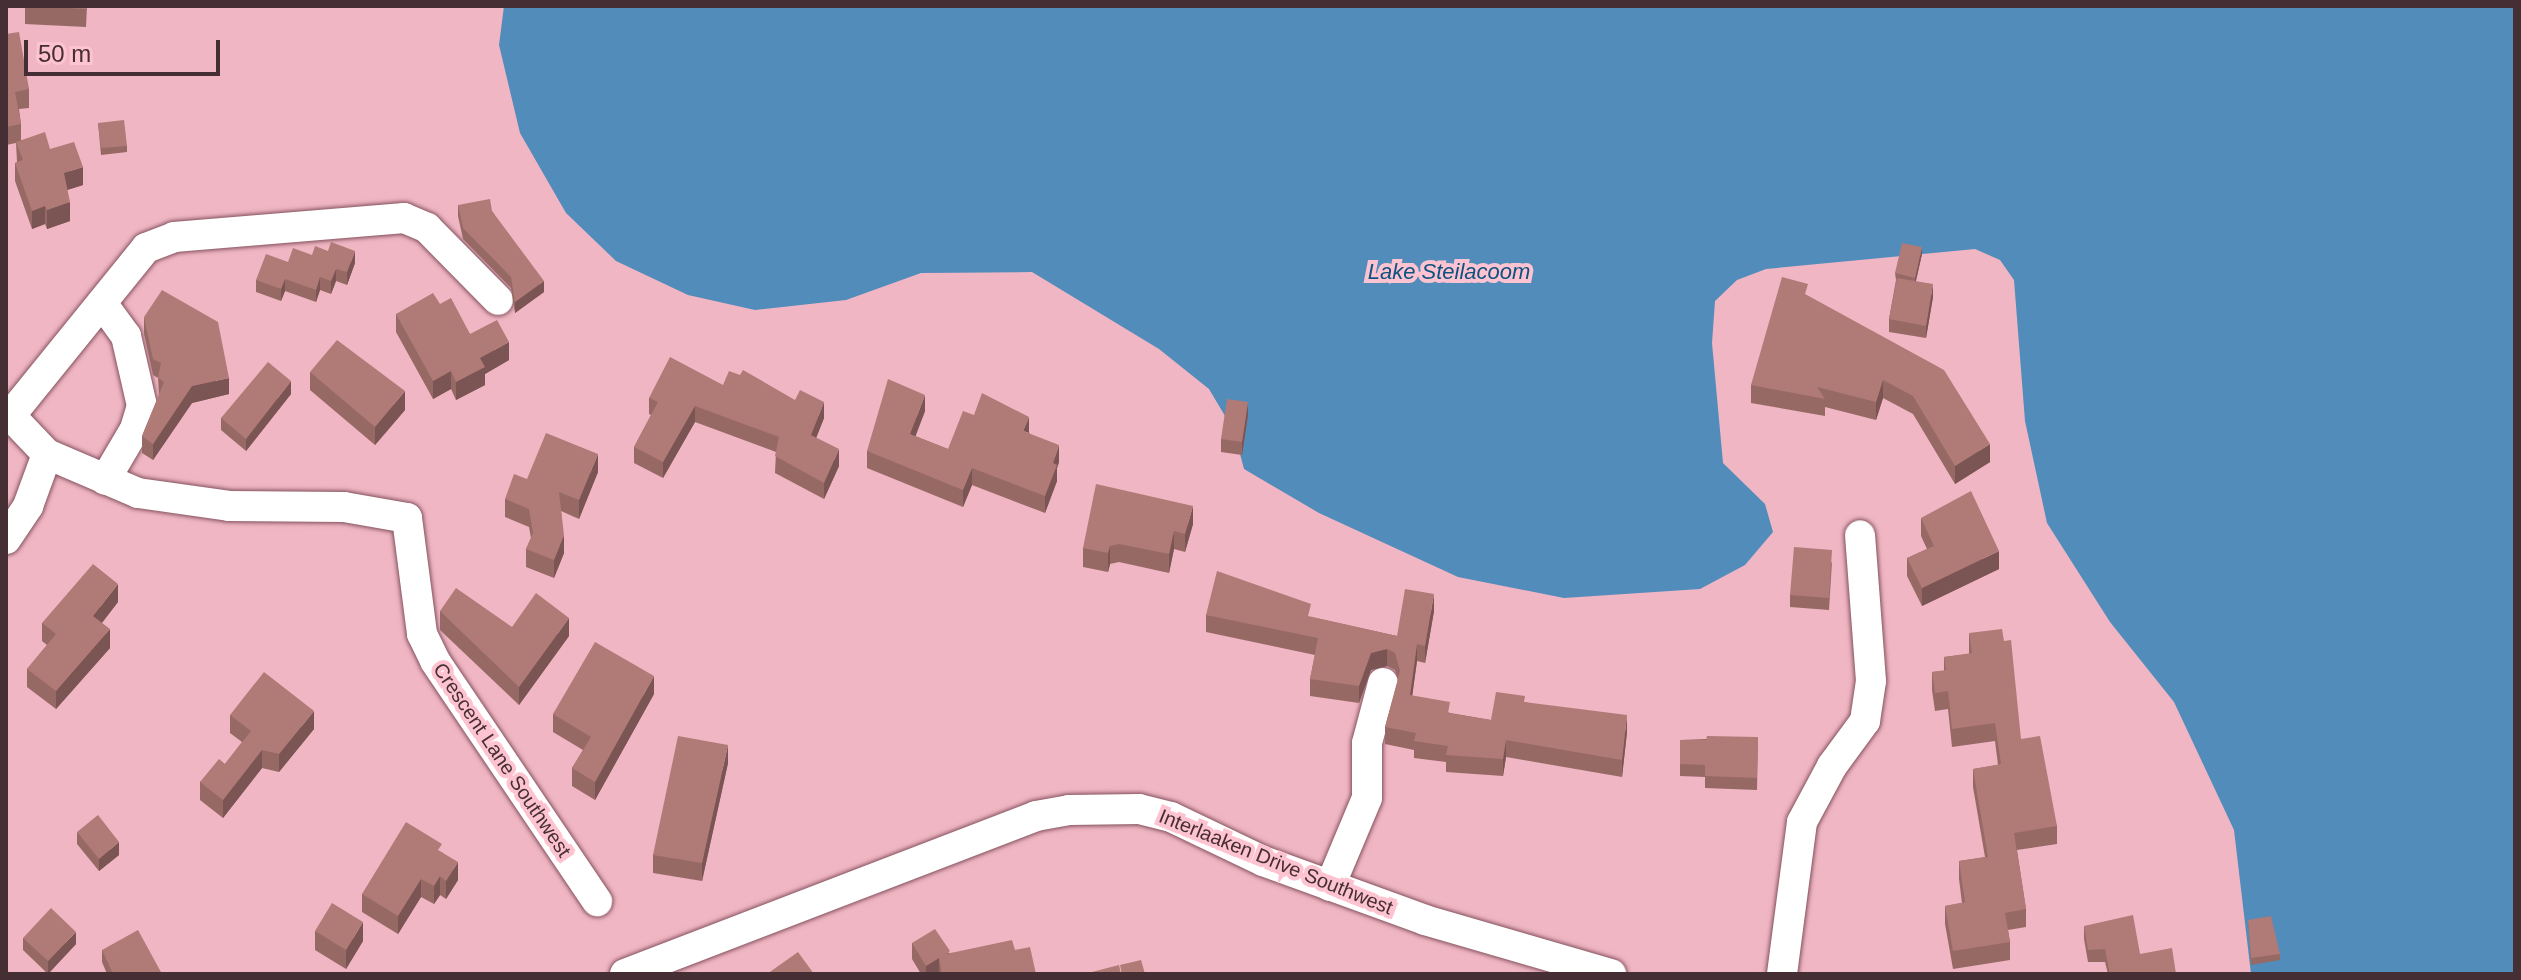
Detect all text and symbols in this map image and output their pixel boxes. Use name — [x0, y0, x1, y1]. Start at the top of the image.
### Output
scale bar — [28, 24, 224, 74]
text: 50 m — [38, 40, 91, 67]
water label: Lake Steilacoom — [1368, 259, 1530, 285]
street label: Crescent Lane Southwest — [428, 658, 576, 862]
street label: Interlaaken Drive Southwest — [1156, 804, 1396, 920]

